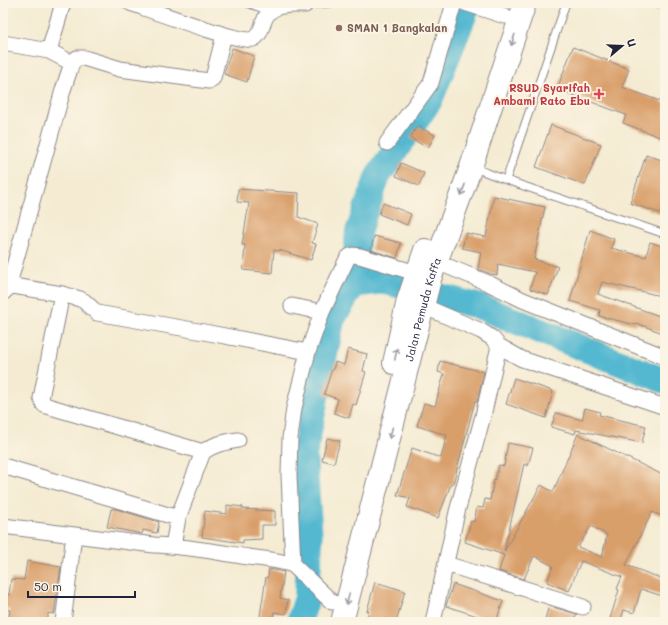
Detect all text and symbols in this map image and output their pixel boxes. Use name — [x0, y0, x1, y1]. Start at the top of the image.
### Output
place label: SMAN 1 Bangkalan — [347, 20, 447, 35]
marker: SMAN 1 Bangkalan — [334, 23, 344, 33]
north arrow — [602, 26, 642, 66]
one-way arrow — [509, 33, 516, 46]
text: U — [624, 36, 640, 49]
place label: RSUD Syarifah Ambami Rato Ebu — [493, 80, 590, 108]
marker: RSUD Syarifah Ambami Rato Ebu — [593, 88, 605, 100]
one-way arrow — [459, 183, 466, 196]
street label: Jalan Pemuda Kaffa — [401, 255, 444, 363]
one-way arrow — [393, 347, 401, 360]
one-way arrow — [387, 426, 394, 439]
scale bar — [28, 573, 135, 599]
text: 50 m — [34, 578, 62, 594]
one-way arrow — [344, 592, 351, 605]

